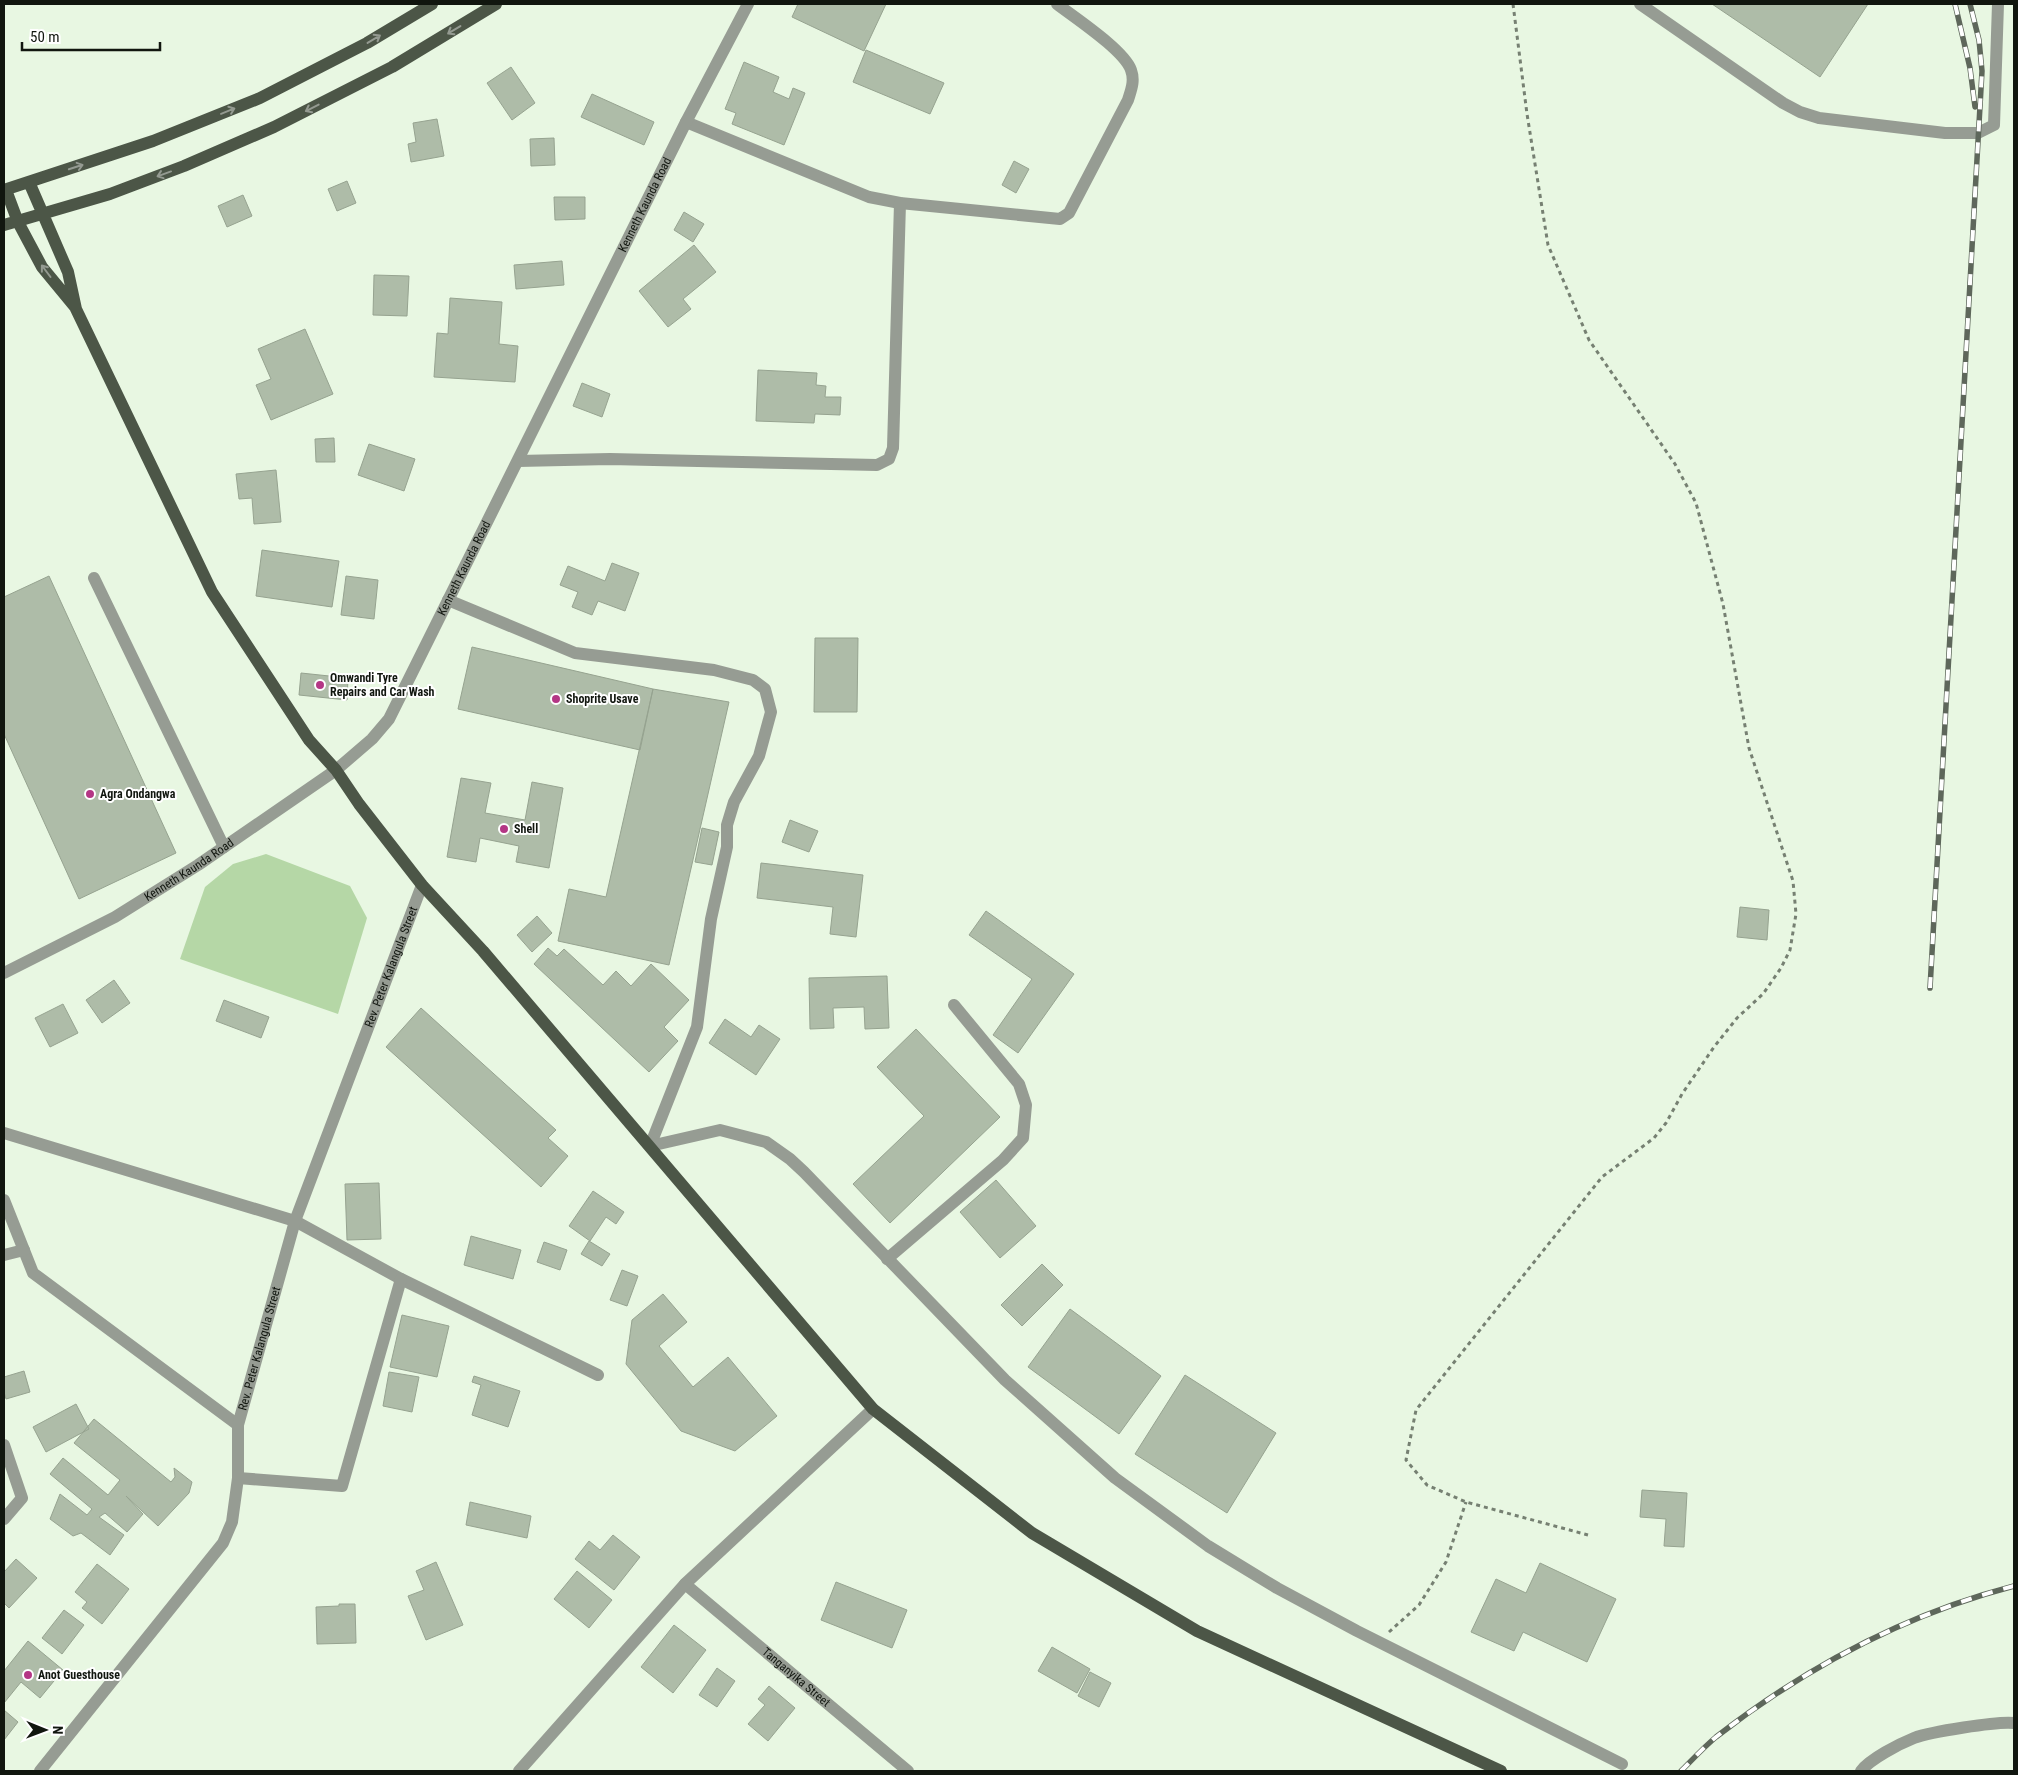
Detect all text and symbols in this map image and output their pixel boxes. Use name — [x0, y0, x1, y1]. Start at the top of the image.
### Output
scale bar — [22, 20, 160, 52]
one-way arrow — [448, 25, 462, 35]
text: 50 m — [30, 28, 60, 46]
one-way arrow — [366, 34, 380, 44]
one-way arrow — [305, 104, 320, 113]
one-way arrow — [220, 106, 235, 115]
street label: Kenneth Kaunda Road — [615, 155, 674, 254]
one-way arrow — [67, 161, 83, 171]
one-way arrow — [156, 170, 172, 179]
one-way arrow — [40, 265, 51, 278]
street label: Kenneth Kaunda Road — [435, 519, 493, 618]
place label: Omwandi Tyre Repairs and Car Wash — [330, 671, 435, 699]
marker: Omwandi Tyre Repairs and Car Wash — [314, 679, 326, 691]
place label: Shoprite Usave — [566, 692, 639, 706]
marker: Shoprite Usave — [550, 693, 562, 705]
place label: Agra Ondangwa — [100, 787, 176, 801]
marker: Agra Ondangwa — [84, 788, 96, 800]
place label: Shell — [514, 822, 538, 836]
marker: Shell — [498, 823, 510, 835]
street label: Kenneth Kaunda Road — [142, 836, 236, 904]
street label: Rev. Peter Kalangula Street — [362, 904, 420, 1029]
street label: Rev. Peter Kalangula Street — [235, 1285, 283, 1412]
street label: Tanganyika Street — [759, 1645, 833, 1710]
place label: Anot Guesthouse — [38, 1668, 120, 1682]
marker: Anot Guesthouse — [22, 1669, 34, 1681]
north arrow — [20, 1705, 70, 1755]
text: N — [50, 1726, 66, 1735]

